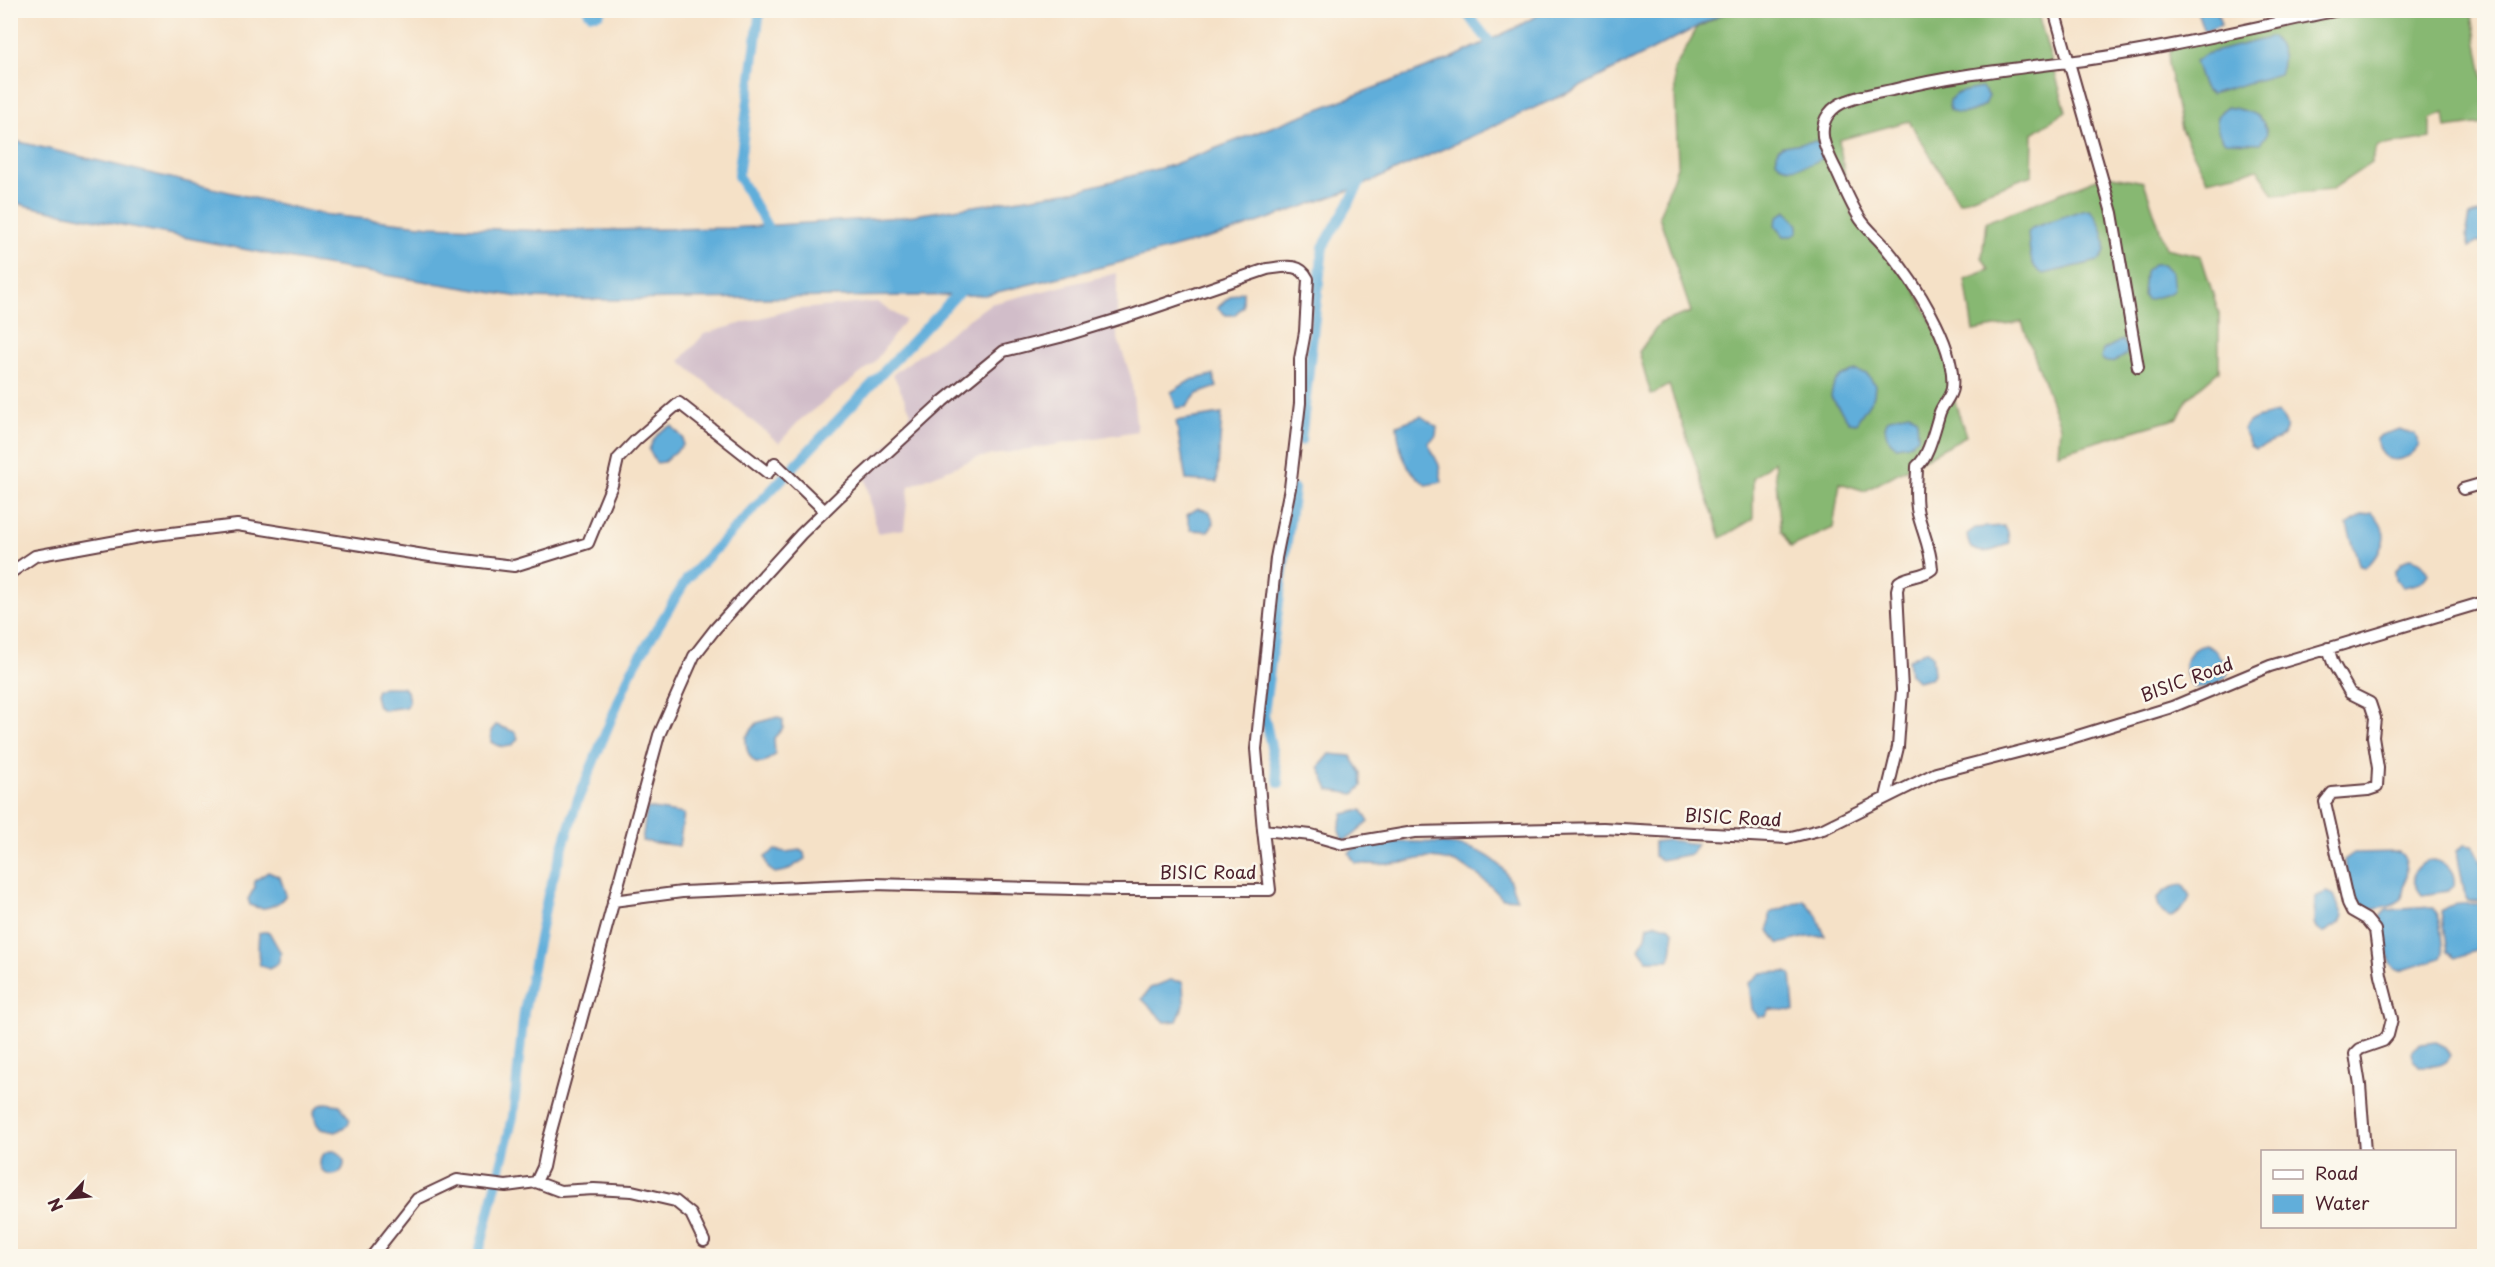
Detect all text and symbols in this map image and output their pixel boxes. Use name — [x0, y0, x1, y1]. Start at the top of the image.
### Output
street label: BISIC Road — [2136, 649, 2237, 708]
street label: BISIC Road — [1684, 800, 1782, 833]
street label: BISIC Road — [1159, 858, 1257, 885]
legend — [2261, 1150, 2456, 1228]
text: Road — [2315, 1159, 2359, 1186]
north arrow — [39, 1168, 99, 1228]
text: Water — [2315, 1189, 2370, 1216]
text: N — [41, 1194, 68, 1216]

